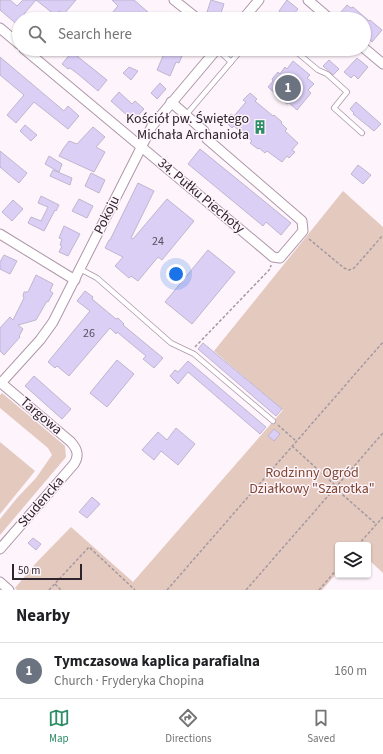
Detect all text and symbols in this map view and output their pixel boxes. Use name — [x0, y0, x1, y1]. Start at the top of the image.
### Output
search box — [12, 12, 371, 56]
icon: search — [26, 23, 48, 45]
text: Search here — [58, 24, 132, 45]
pin: 1 — [275, 73, 301, 103]
place label: Kościół pw. Świętego Michała Archanioła — [126, 109, 249, 145]
building icon: Kościół pw. Świętego Michała Archanioła — [252, 119, 268, 135]
street label: 34. Pułku Piechoty — [153, 154, 249, 239]
street label: Pokoju — [89, 192, 125, 238]
house number: 24 — [152, 233, 164, 250]
your location — [166, 264, 186, 284]
house number: 26 — [83, 325, 95, 342]
street label: Targowa — [16, 392, 66, 440]
park label: Rodzinny Ogród Działkowy "Szarotka" — [249, 463, 375, 499]
street label: Studencka — [13, 472, 69, 532]
map controls — [335, 542, 371, 578]
button: layers — [335, 542, 371, 578]
scale bar — [12, 562, 82, 581]
text: 50 m — [18, 563, 40, 578]
text: Nearby — [16, 604, 70, 628]
text: Tymczasowa kaplica parafialna — [54, 651, 260, 672]
text: 1 — [26, 662, 32, 680]
text: 160 m — [334, 662, 367, 680]
text: Church · Fryderyka Chopina — [54, 672, 204, 690]
tab: Map — [48, 707, 70, 746]
tab: Directions — [165, 707, 212, 746]
tab: Saved — [307, 707, 335, 746]

